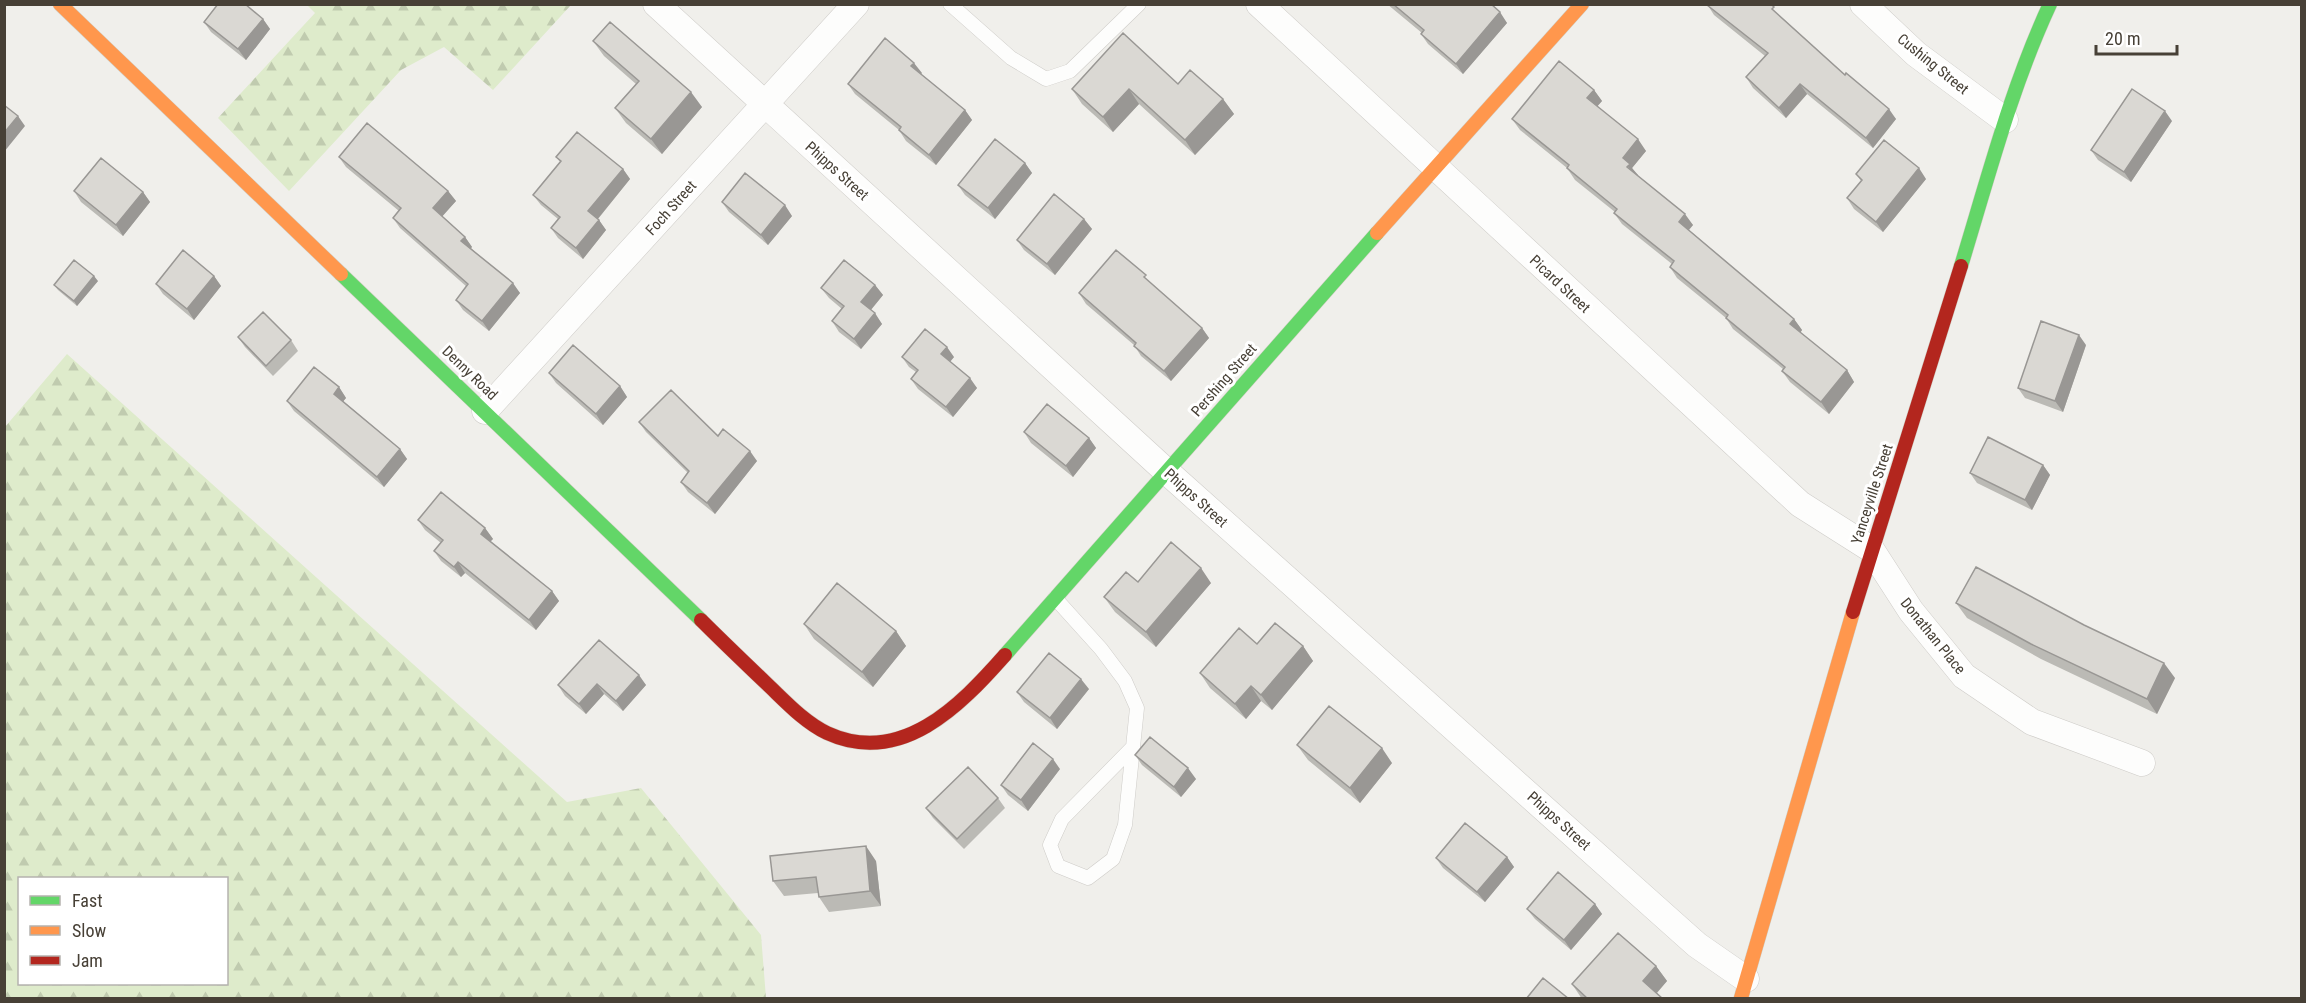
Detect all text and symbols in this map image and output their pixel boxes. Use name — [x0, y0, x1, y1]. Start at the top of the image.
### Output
scale bar — [2096, 18, 2177, 56]
text: 20 m — [2105, 28, 2140, 49]
street label: Cushing Street — [1894, 30, 1972, 98]
street label: Phipps Street — [802, 138, 872, 204]
street label: Foch Street — [642, 177, 700, 239]
street label: Picard Street — [1526, 251, 1594, 317]
street label: Pershing Street — [1187, 340, 1261, 420]
street label: Denny Road — [439, 342, 501, 404]
street label: Yanceyville Street — [1847, 442, 1897, 546]
street label: Phipps Street — [1161, 465, 1231, 531]
street label: Donathan Place — [1897, 594, 1969, 678]
street label: Phipps Street — [1524, 788, 1594, 854]
legend — [18, 877, 228, 985]
text: Fast — [72, 890, 103, 911]
text: Slow — [72, 920, 107, 941]
text: Jam — [72, 950, 103, 971]

